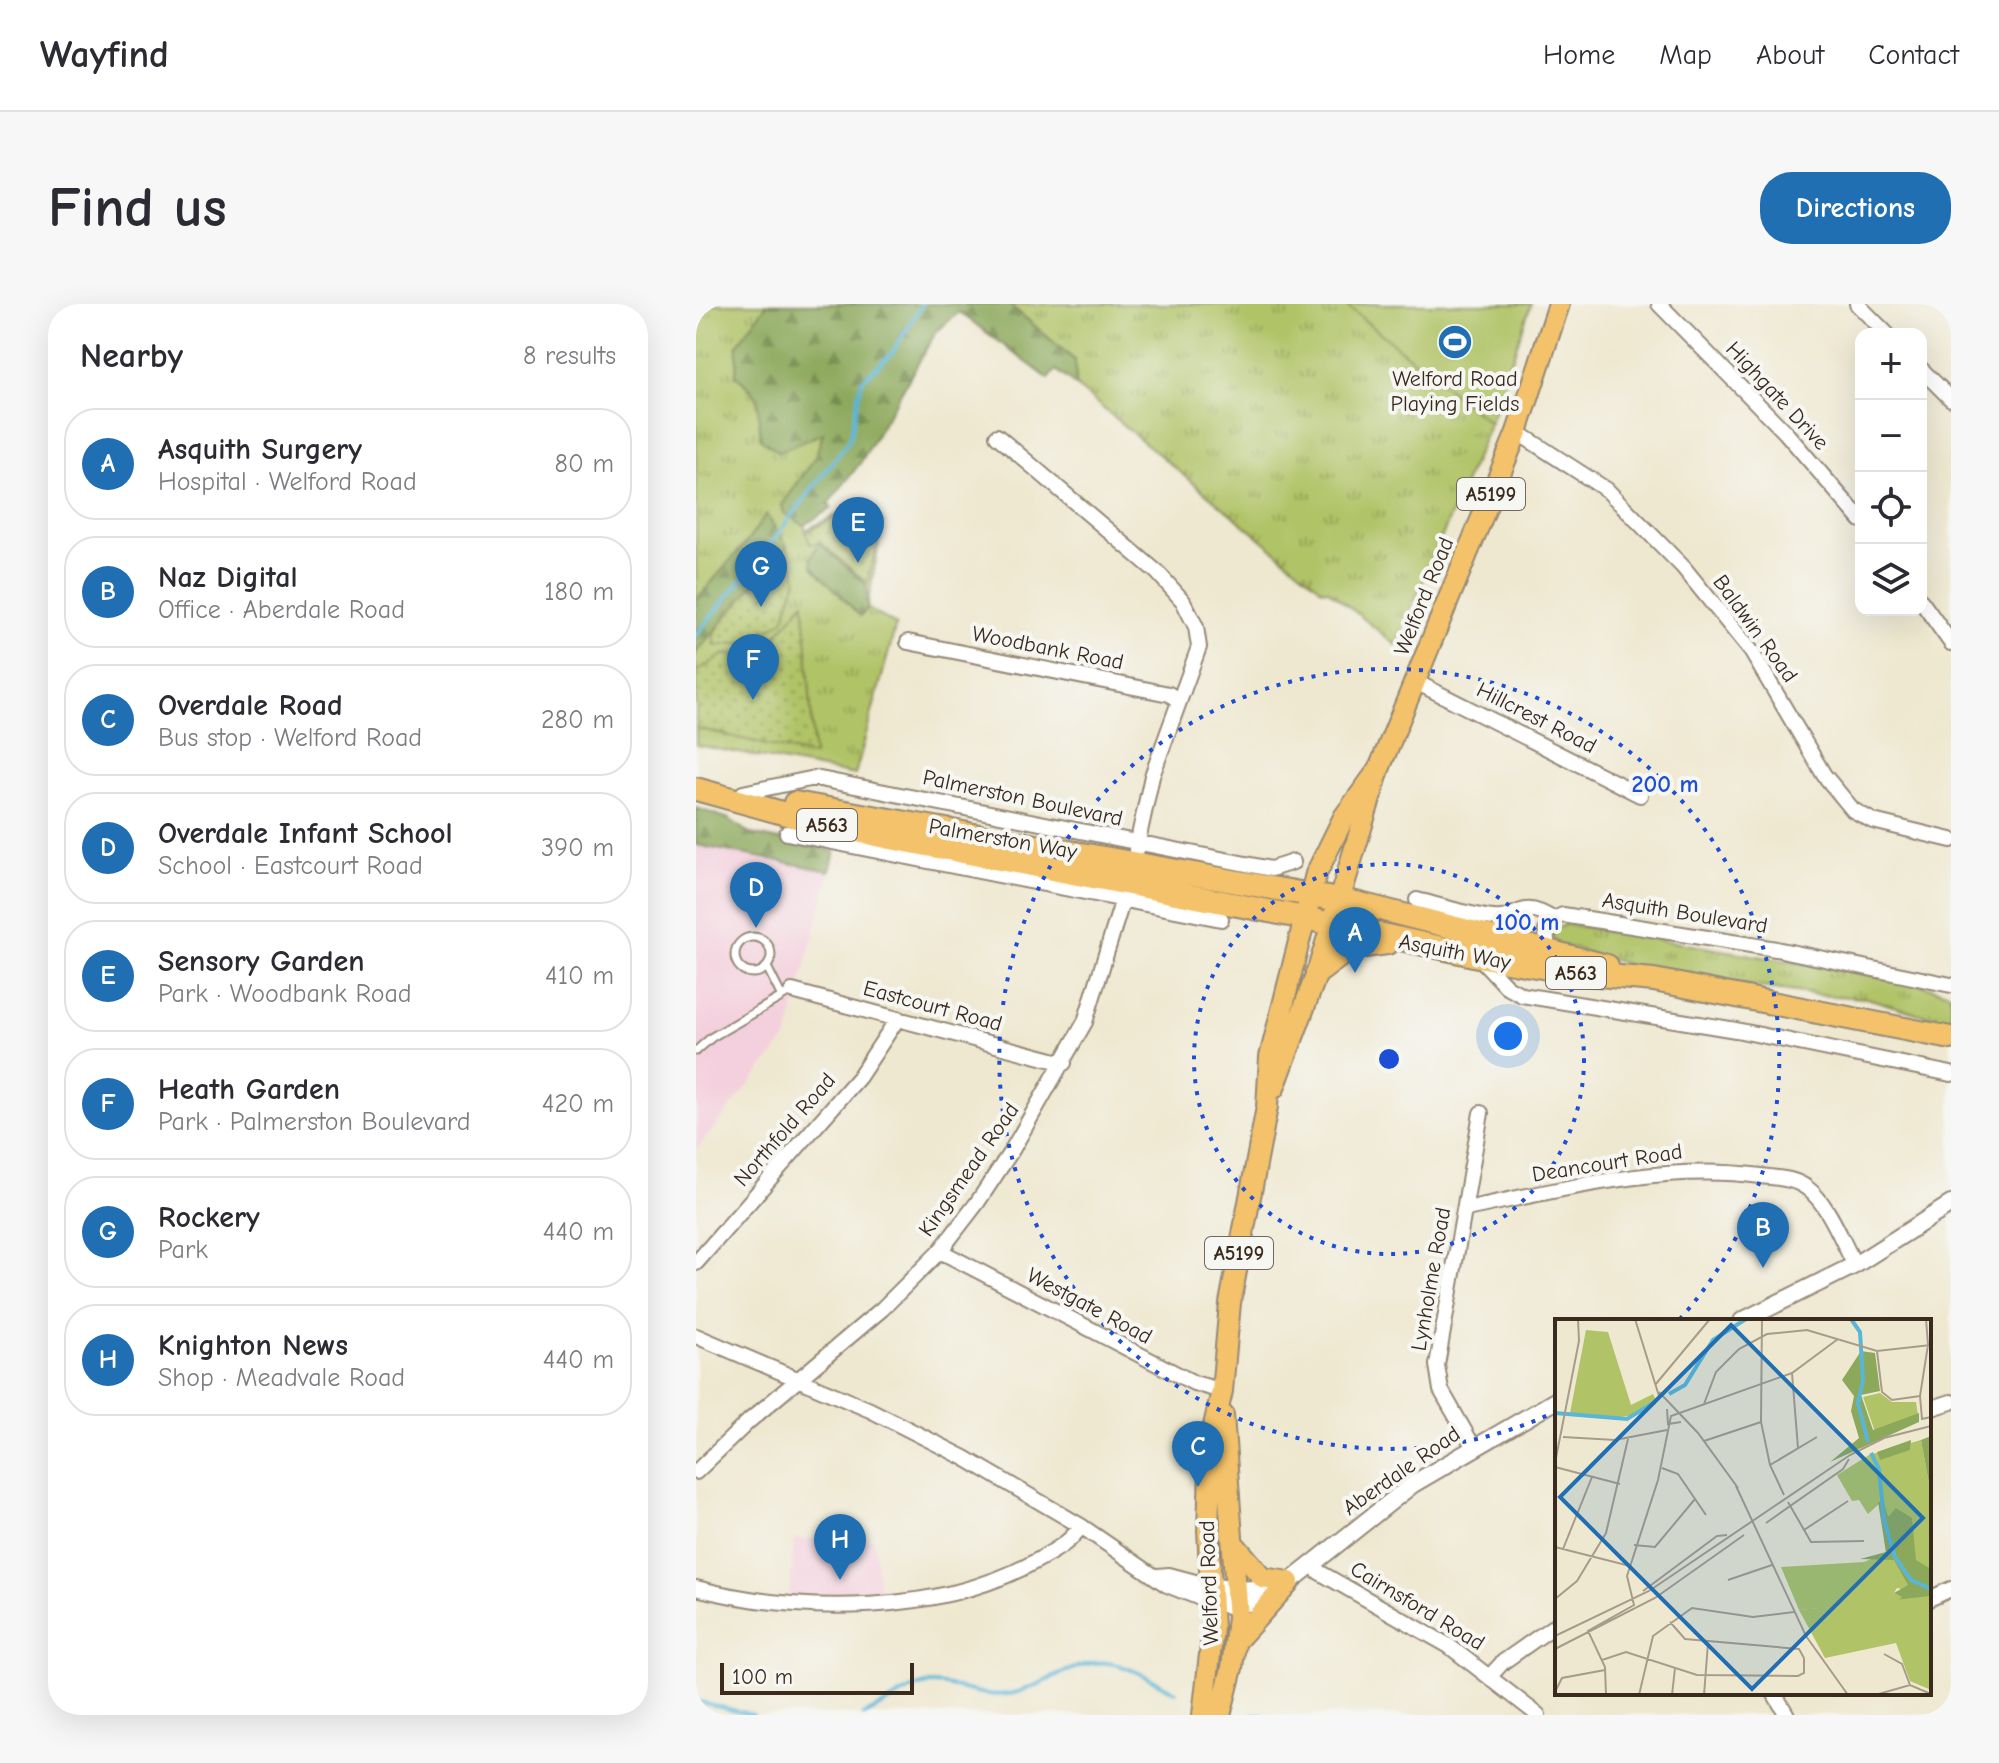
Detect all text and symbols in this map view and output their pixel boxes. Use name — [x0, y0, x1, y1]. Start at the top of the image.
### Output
text: Wayfind — [40, 33, 169, 77]
text: Home — [1543, 39, 1615, 71]
text: Map — [1659, 39, 1712, 71]
text: About — [1756, 39, 1824, 71]
text: Contact — [1868, 39, 1959, 71]
button: Directions — [1760, 172, 1951, 244]
text: Find us — [48, 176, 227, 240]
sports icon: Welford Road Playing Fields — [1436, 323, 1474, 361]
map controls — [1855, 328, 1927, 616]
button: + — [1855, 328, 1927, 400]
text: Nearby — [80, 336, 183, 376]
street label: Highgate Drive — [1720, 336, 1834, 455]
text: 8 results — [523, 341, 616, 371]
place label: Welford Road Playing Fields — [1391, 366, 1519, 417]
button: − — [1855, 400, 1927, 472]
text: Asquith Surgery — [158, 432, 362, 467]
text: A — [101, 449, 115, 479]
text: 80 m — [555, 449, 614, 479]
text: Hospital · Welford Road — [158, 467, 417, 497]
button: locate — [1855, 472, 1927, 544]
road number: A5199 — [1457, 478, 1525, 510]
pin: E — [832, 497, 884, 563]
street label: Welford Road — [1388, 533, 1459, 659]
pin: G — [735, 541, 787, 607]
button: layers — [1855, 544, 1927, 616]
text: Naz Digital — [158, 560, 298, 595]
street label: Baldwin Road — [1707, 570, 1803, 687]
text: B — [100, 577, 116, 607]
text: 180 m — [544, 577, 614, 607]
text: Office · Aberdale Road — [158, 595, 405, 625]
street label: Woodbank Road — [970, 621, 1126, 675]
pin: F — [727, 634, 779, 700]
street label: Hillcrest Road — [1472, 677, 1601, 759]
text: Overdale Road — [158, 688, 343, 723]
text: C — [100, 705, 116, 735]
text: 280 m — [541, 705, 614, 735]
text: Bus stop · Welford Road — [158, 723, 422, 753]
street label: Palmerston Boulevard — [920, 764, 1125, 832]
text: 200 m — [1631, 770, 1699, 798]
road number: A563 — [797, 809, 857, 841]
street label: Palmerston Way — [927, 813, 1079, 865]
text: Overdale Infant School — [158, 816, 453, 851]
text: D — [100, 833, 116, 863]
text: 390 m — [541, 833, 614, 863]
text: School · Eastcourt Road — [158, 851, 423, 881]
pin: D — [730, 862, 782, 928]
street label: Asquith Boulevard — [1600, 887, 1769, 939]
pin: A — [1329, 907, 1381, 973]
text: 100 m — [1495, 908, 1559, 936]
street label: Asquith Way — [1397, 928, 1513, 976]
text: Sensory Garden — [158, 944, 364, 979]
road number: A563 — [1546, 957, 1606, 989]
text: E — [100, 961, 116, 991]
text: 410 m — [545, 961, 614, 991]
street label: Eastcourt Road — [860, 975, 1005, 1037]
text: Park · Woodbank Road — [158, 979, 412, 1009]
your location — [1488, 1016, 1528, 1056]
centre of rings — [1375, 1045, 1403, 1073]
street label: Northfold Road — [728, 1068, 841, 1192]
text: Heath Garden — [158, 1072, 340, 1107]
text: F — [100, 1089, 116, 1119]
text: 420 m — [542, 1089, 614, 1119]
street label: Kingsmead Road — [913, 1098, 1025, 1241]
text: Park · Palmerston Boulevard — [158, 1107, 470, 1137]
street label: Deancourt Road — [1530, 1138, 1684, 1188]
text: Rockery — [158, 1200, 260, 1235]
pin: B — [1737, 1202, 1789, 1268]
street label: Lynholme Road — [1406, 1205, 1456, 1353]
text: G — [99, 1217, 117, 1247]
text: 440 m — [543, 1217, 614, 1247]
text: Park — [158, 1235, 208, 1265]
road number: A5199 — [1205, 1237, 1273, 1269]
street label: Westgate Road — [1023, 1262, 1157, 1350]
inset map — [1555, 1319, 1931, 1695]
text: Knighton News — [158, 1328, 348, 1363]
text: H — [99, 1345, 117, 1375]
text: 440 m — [543, 1345, 614, 1375]
text: Shop · Meadvale Road — [158, 1363, 405, 1393]
pin: C — [1172, 1421, 1224, 1487]
street label: Aberdale Road — [1338, 1421, 1465, 1521]
pin: H — [814, 1514, 866, 1580]
street label: Welford Road — [1194, 1520, 1224, 1646]
street label: Cairnsford Road — [1346, 1556, 1489, 1656]
scale bar — [720, 1659, 914, 1695]
text: 100 m — [732, 1664, 793, 1690]

